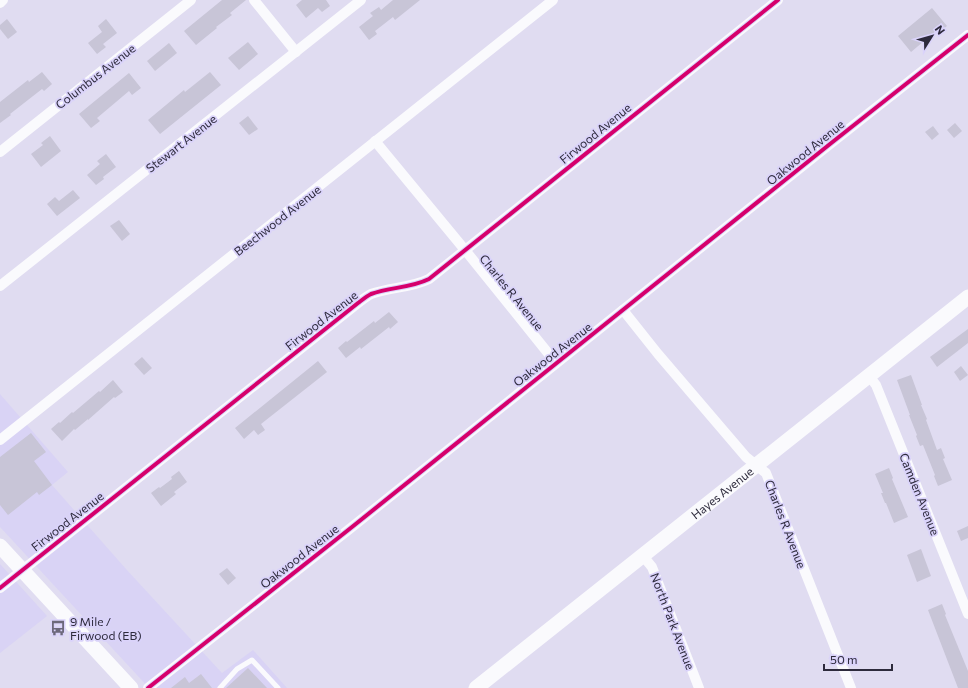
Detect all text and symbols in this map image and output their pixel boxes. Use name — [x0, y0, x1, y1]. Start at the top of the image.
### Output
north arrow — [912, 16, 952, 56]
text: N — [933, 22, 948, 37]
street label: Columbus Avenue — [52, 41, 138, 111]
street label: Firwood Avenue — [557, 100, 633, 166]
street label: Stewart Avenue — [143, 111, 219, 175]
street label: Oakwood Avenue — [763, 116, 847, 188]
street label: Beechwood Avenue — [231, 182, 323, 258]
street label: Charles R Avenue — [477, 251, 547, 333]
street label: Firwood Avenue — [282, 287, 360, 353]
street label: Oakwood Avenue — [510, 319, 594, 389]
street label: Camden Avenue — [897, 451, 943, 537]
street label: Hayes Avenue — [688, 464, 756, 522]
street label: Charles R Avenue — [763, 478, 809, 570]
street label: Firwood Avenue — [28, 488, 106, 554]
street label: Oakwood Avenue — [257, 521, 341, 591]
street label: North Park Avenue — [648, 571, 698, 671]
place label: 9 Mile / Firwood (EB) — [70, 614, 142, 642]
bus stop icon: 9 Mile / Firwood (EB) — [49, 619, 67, 637]
scale bar — [824, 646, 892, 672]
text: 50 m — [830, 652, 858, 666]

